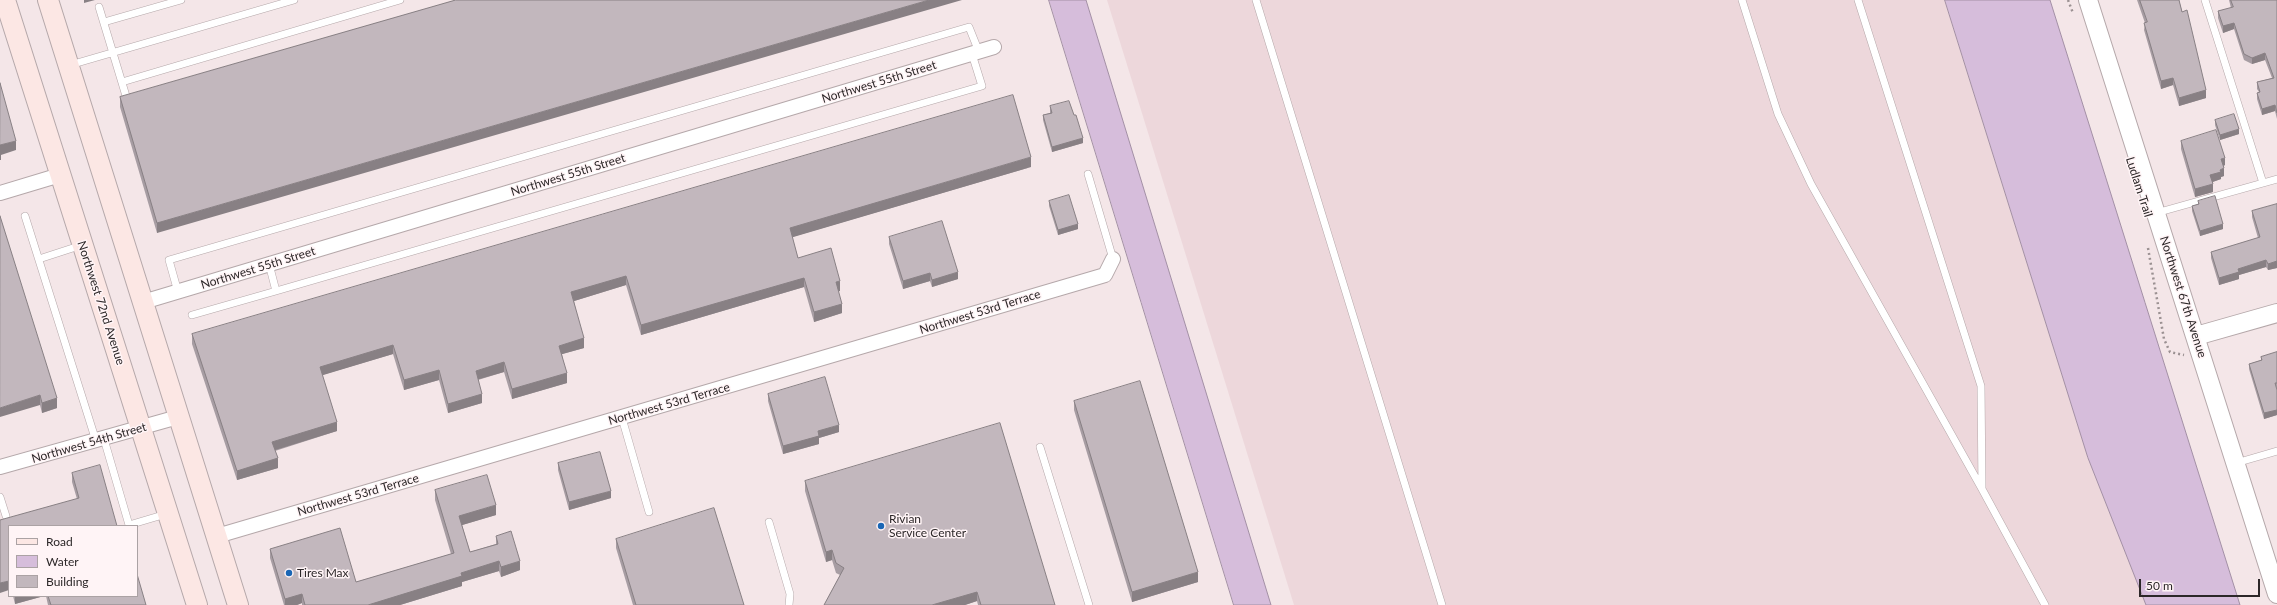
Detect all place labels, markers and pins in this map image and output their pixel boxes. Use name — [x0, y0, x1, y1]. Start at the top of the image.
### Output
place label: Rivian Service Center — [889, 512, 966, 540]
marker: Rivian Service Center — [876, 521, 886, 531]
place label: Tires Max — [297, 566, 349, 580]
marker: Tires Max — [284, 568, 294, 578]

